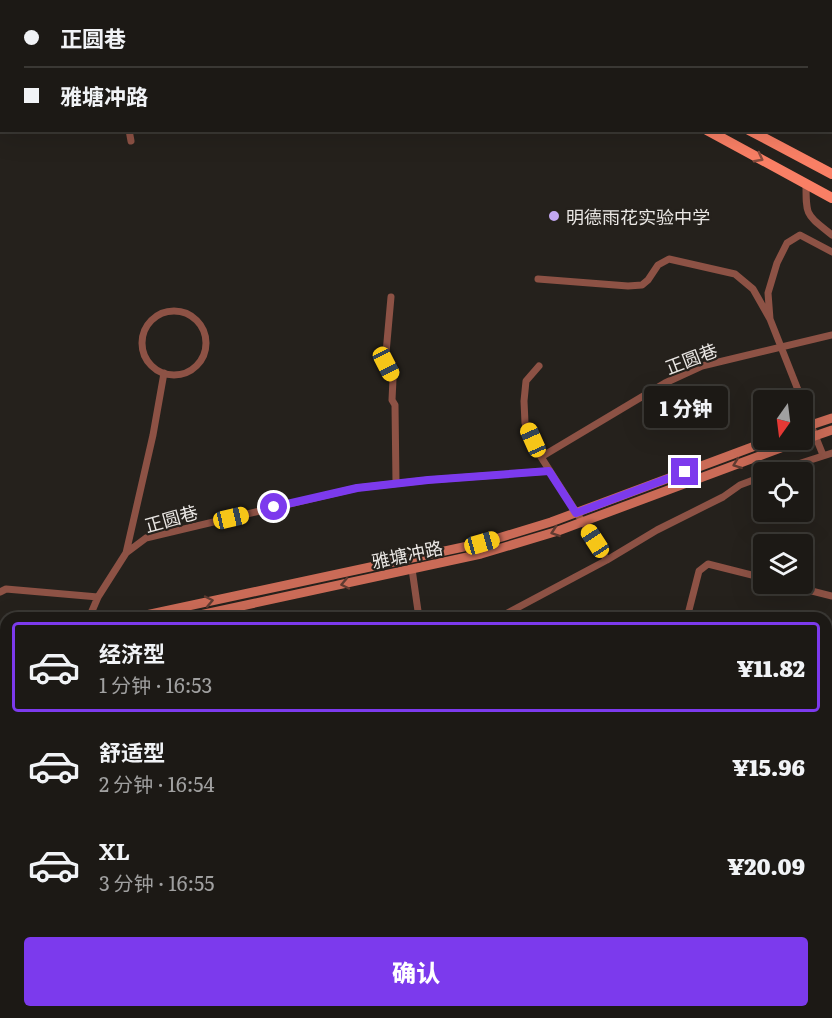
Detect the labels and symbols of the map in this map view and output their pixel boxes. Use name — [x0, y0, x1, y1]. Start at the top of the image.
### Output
one-way arrow — [753, 151, 763, 162]
place label: 明德雨花实验中学 — [566, 203, 710, 230]
marker: 明德雨花实验中学 — [547, 209, 561, 223]
street label: 正圆巷 — [661, 336, 721, 380]
car — [370, 344, 402, 384]
callout: 1 分钟 — [643, 385, 727, 427]
north arrow — [753, 390, 813, 450]
car — [517, 420, 549, 460]
one-way arrow — [733, 457, 744, 469]
route end — [671, 458, 698, 485]
route start — [260, 493, 287, 520]
street label: 正圆巷 — [141, 498, 201, 538]
car — [211, 505, 251, 531]
car — [578, 521, 612, 561]
one-way arrow — [550, 525, 561, 538]
car — [462, 529, 502, 557]
street label: 雅塘冲路 — [369, 533, 445, 575]
one-way arrow — [340, 576, 350, 589]
one-way arrow — [204, 595, 214, 608]

